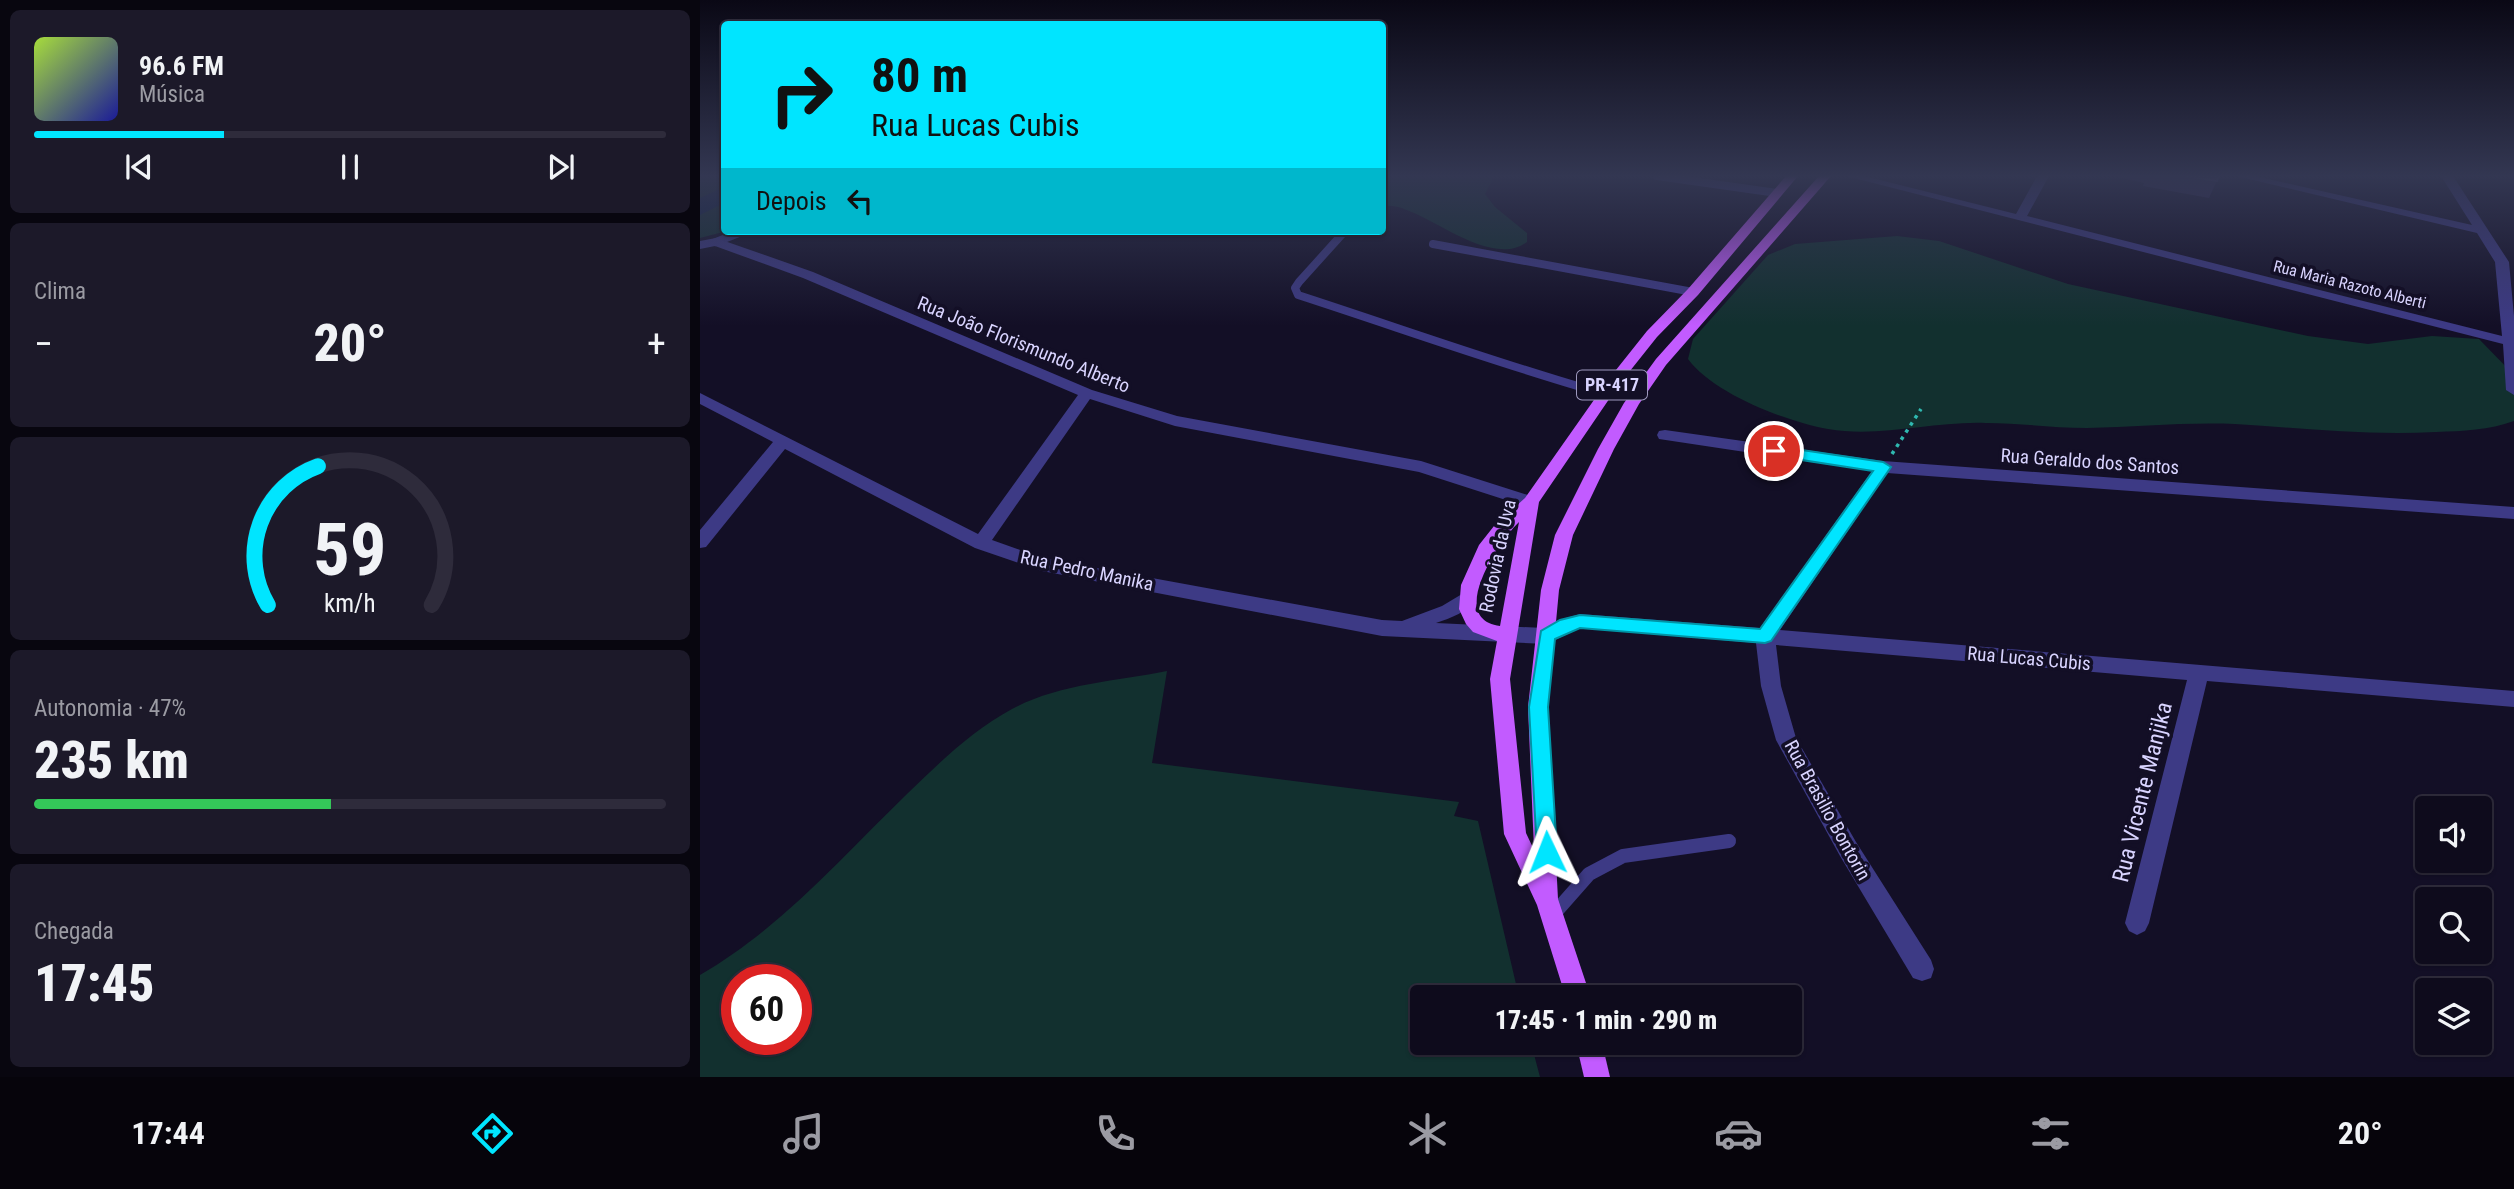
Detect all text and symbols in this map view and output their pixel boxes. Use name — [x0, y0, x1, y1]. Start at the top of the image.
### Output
text: 80 m — [871, 47, 968, 104]
icon: right — [756, 49, 847, 140]
text: 96.6 FM — [139, 51, 224, 81]
text: Música — [139, 81, 205, 108]
text: Rua Lucas Cubis — [871, 106, 1080, 144]
icon: previous — [120, 148, 158, 186]
icon: pause — [331, 148, 369, 186]
icon: next — [542, 148, 580, 186]
icon: left — [841, 182, 879, 220]
text: Depois — [756, 186, 827, 216]
street label: Rua Maria Razoto Alberti — [2272, 256, 2428, 313]
text: Clima — [34, 278, 86, 305]
street label: Rua João Florismundo Alberto — [914, 291, 1133, 398]
text: 20° — [313, 313, 387, 374]
text: − — [34, 322, 53, 366]
text: + — [647, 322, 666, 366]
road number: PR-417 — [1577, 370, 1647, 400]
pin — [1744, 421, 1804, 481]
icon: arrive — [1755, 432, 1793, 470]
street label: Rua Geraldo dos Santos — [2000, 444, 2180, 479]
street label: Rodovia da Uva — [1474, 497, 1521, 615]
text: 59 — [313, 507, 387, 593]
street label: Rua Pedro Manika — [1018, 545, 1156, 596]
text: km/h — [324, 588, 376, 617]
street label: Rua Lucas Cubis — [1966, 642, 2092, 675]
text: Autonomia · 47% — [34, 695, 186, 722]
street label: Rua Vicente Manjika — [2107, 699, 2178, 885]
text: 235 km — [34, 730, 189, 791]
street label: Rua Brasilio Bontorin — [1780, 736, 1876, 884]
map controls — [2415, 796, 2492, 1055]
button: sound — [2415, 796, 2492, 873]
position arrow — [1510, 815, 1584, 889]
button: search — [2415, 887, 2492, 964]
text: Chegada — [34, 918, 114, 945]
text: 17:45 — [34, 953, 154, 1014]
speed limit sign: 60 — [721, 964, 812, 1055]
button: layers — [2415, 978, 2492, 1055]
text: 17:45 · 1 min · 290 m — [1495, 1005, 1717, 1035]
icon: directions — [468, 1109, 517, 1158]
icon: music — [779, 1109, 828, 1158]
icon: phone — [1091, 1109, 1140, 1158]
icon: climate — [1403, 1109, 1452, 1158]
icon: car — [1714, 1109, 1763, 1158]
icon: filters — [2026, 1109, 2075, 1158]
text: 17:44 — [131, 1114, 205, 1152]
text: 20° — [2338, 1114, 2383, 1152]

